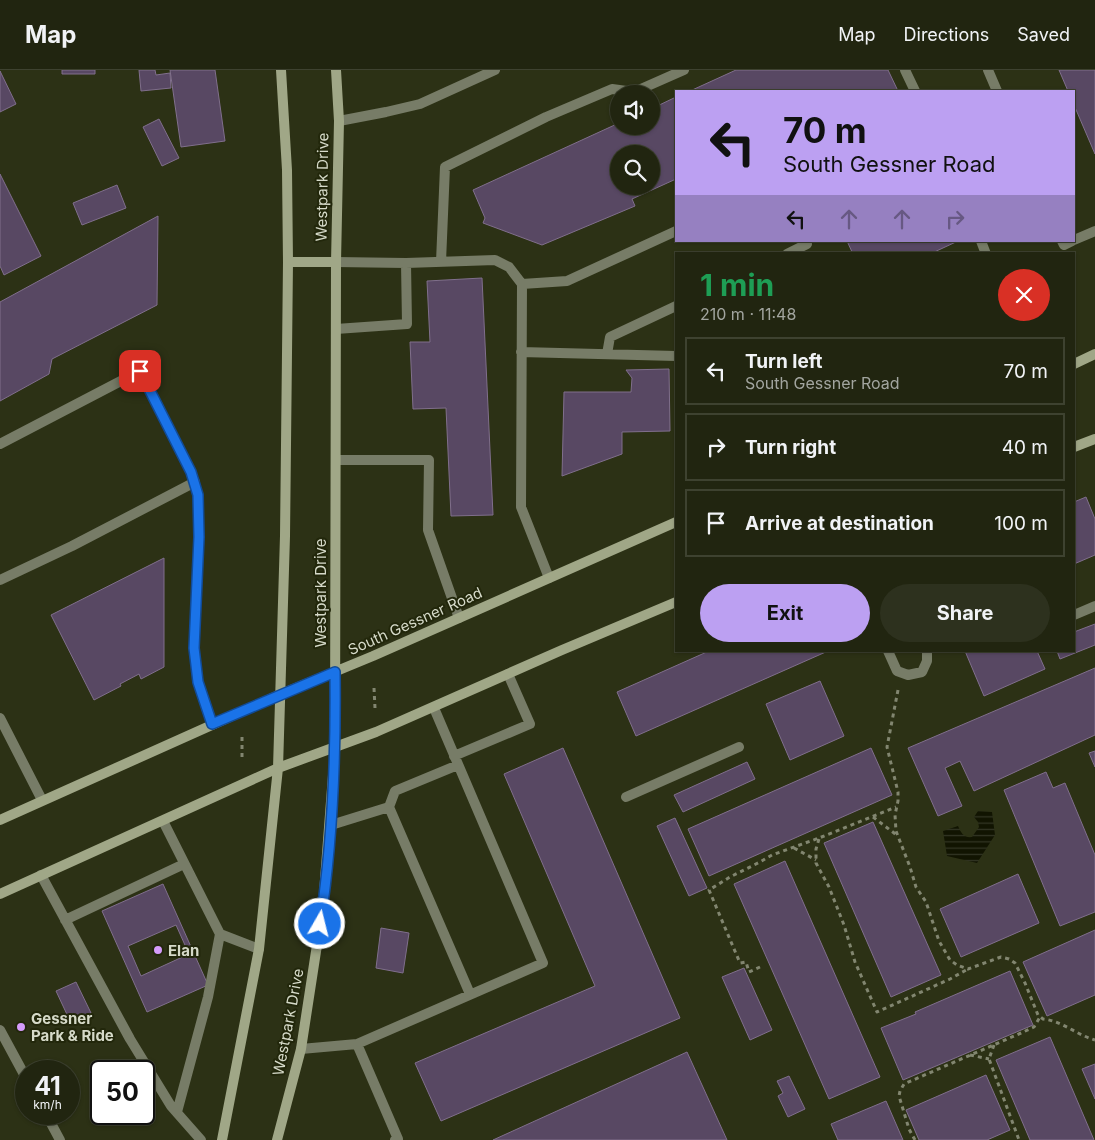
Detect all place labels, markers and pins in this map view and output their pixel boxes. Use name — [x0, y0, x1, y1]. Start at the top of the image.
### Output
pin — [119, 350, 161, 392]
place label: Elan — [168, 941, 199, 960]
marker: Elan — [152, 944, 164, 956]
place label: Gessner Park & Ride — [31, 1009, 114, 1045]
marker: Gessner Park & Ride — [15, 1021, 27, 1033]

